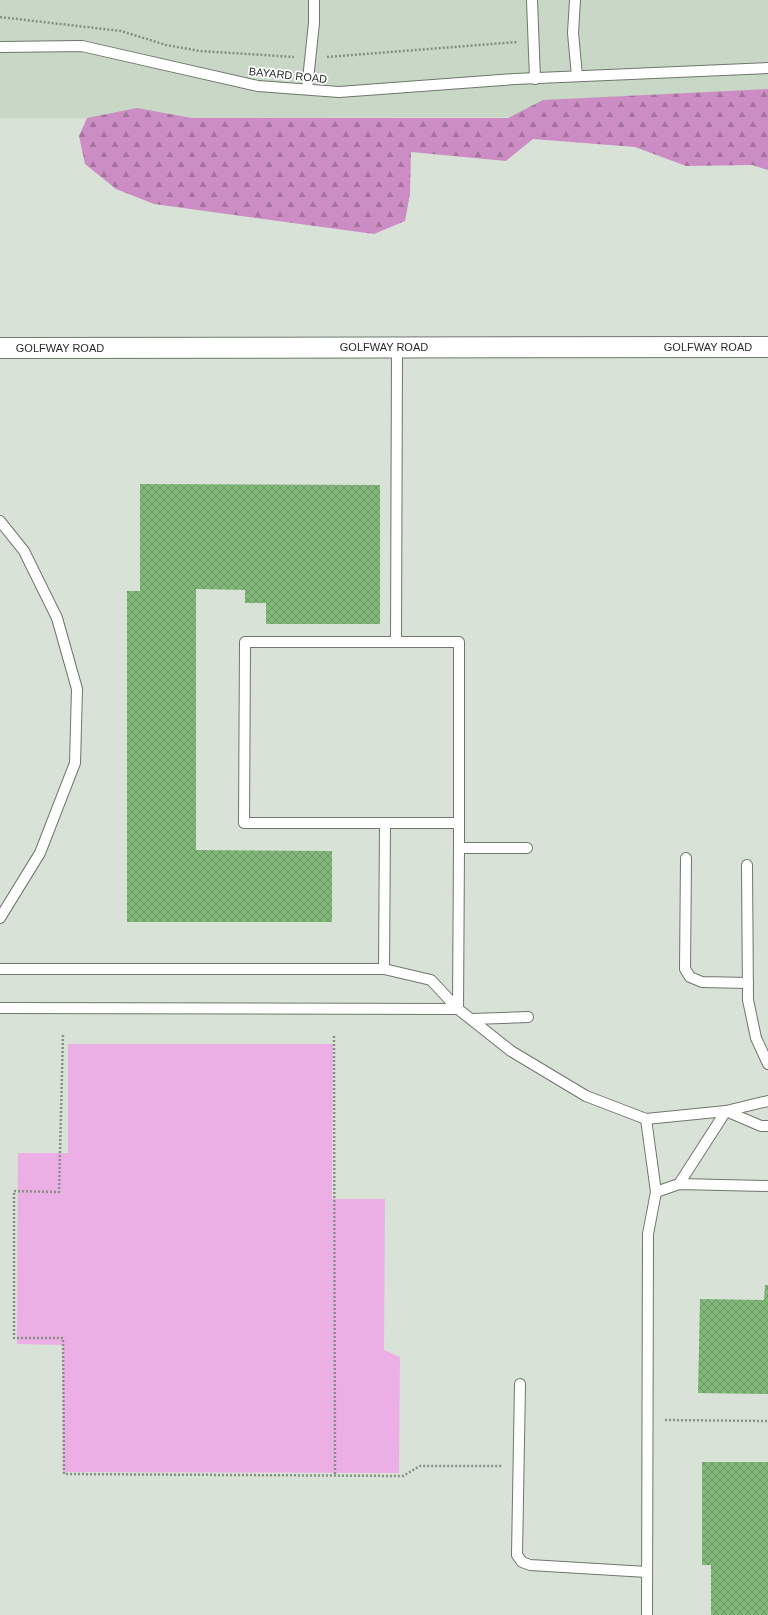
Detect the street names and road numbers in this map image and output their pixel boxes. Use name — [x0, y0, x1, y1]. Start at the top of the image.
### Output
street label: BAYARD ROAD — [248, 65, 328, 85]
street label: GOLFWAY ROAD — [340, 341, 428, 353]
street label: GOLFWAY ROAD — [664, 341, 752, 353]
street label: GOLFWAY ROAD — [16, 342, 104, 354]

